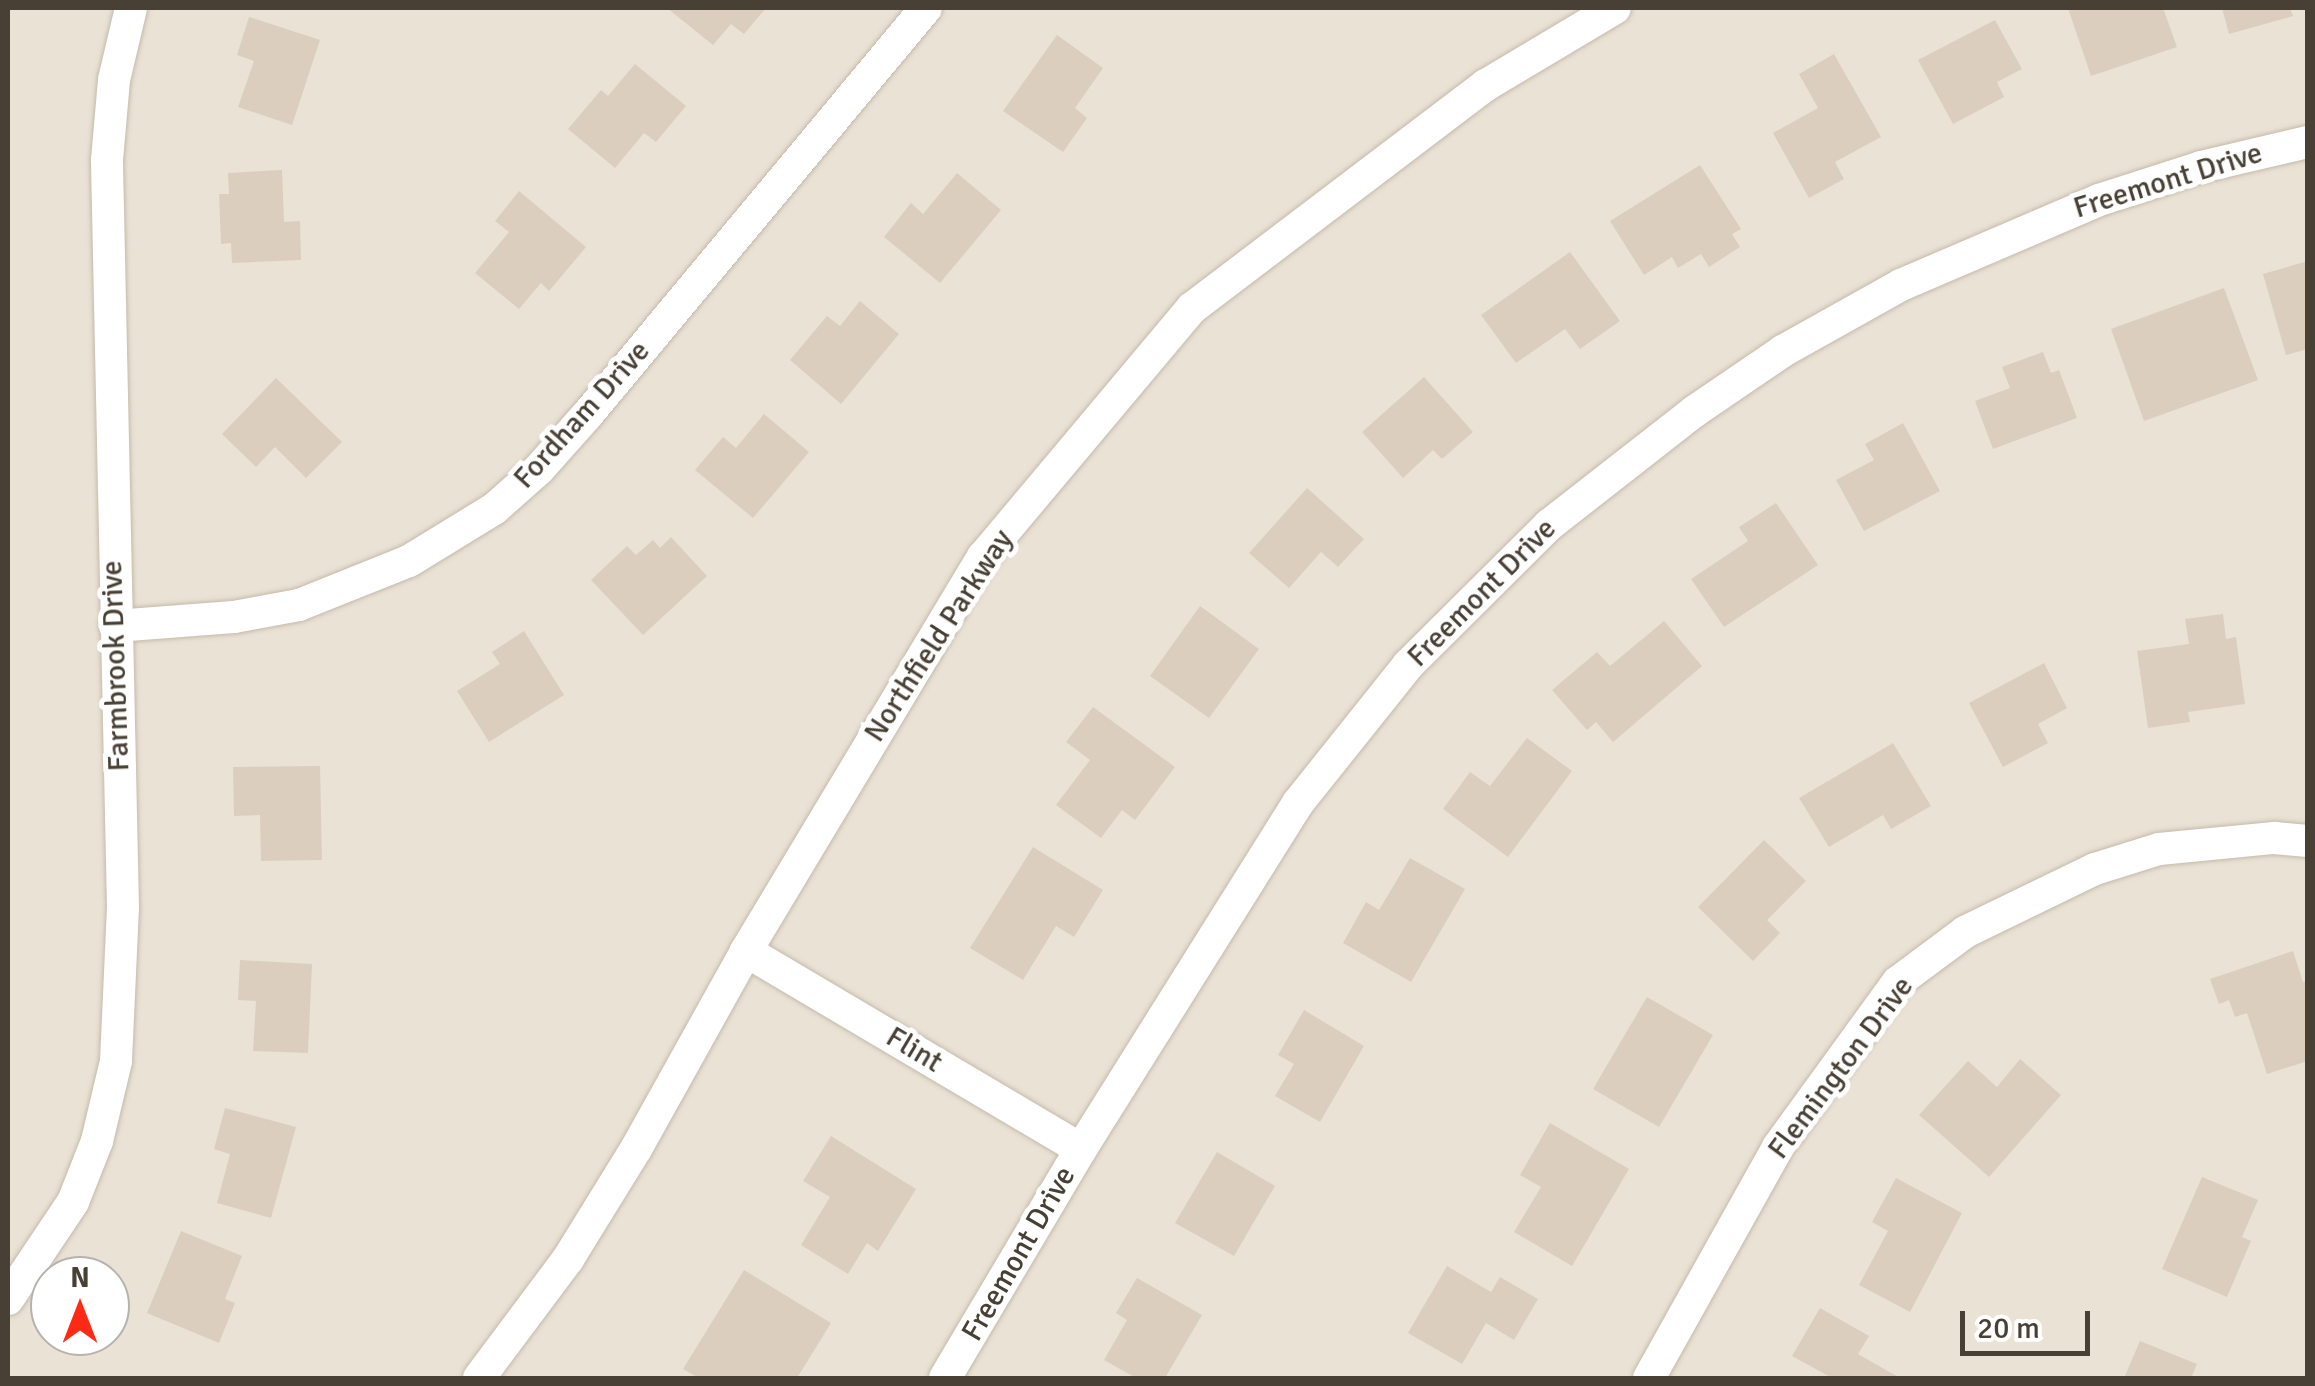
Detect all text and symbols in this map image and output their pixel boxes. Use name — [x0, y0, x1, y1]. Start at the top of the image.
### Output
street label: Freemont Drive — [2069, 135, 2267, 227]
street label: Fordham Drive — [506, 334, 658, 496]
street label: Freemont Drive — [1400, 511, 1564, 675]
street label: Northfield Parkway — [857, 523, 1021, 749]
street label: Farmbrook Drive — [94, 560, 138, 772]
street label: Flemington Drive — [1761, 970, 1921, 1166]
street label: Flint — [879, 1019, 949, 1081]
street label: Freemont Drive — [955, 1160, 1083, 1348]
north arrow — [30, 1256, 130, 1356]
text: N — [70, 1261, 90, 1295]
scale bar — [1965, 1291, 2095, 1353]
text: 20 m — [1977, 1310, 2040, 1347]

